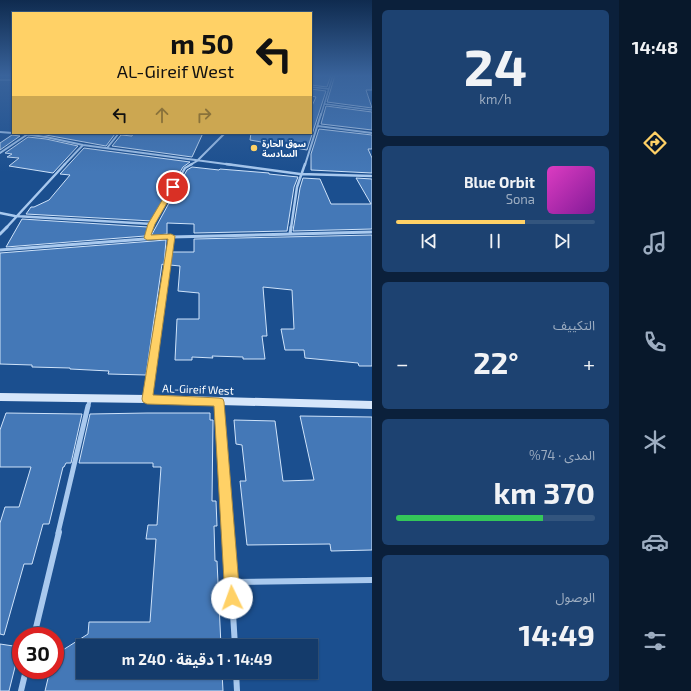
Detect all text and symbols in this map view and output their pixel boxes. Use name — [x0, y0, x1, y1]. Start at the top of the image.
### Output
text: 50 m — [170, 26, 234, 60]
icon: left — [248, 28, 300, 80]
text: 24 — [464, 34, 527, 96]
text: 14:48 — [632, 36, 678, 58]
text: AL-Gireif West — [117, 60, 234, 82]
text: km/h — [479, 91, 512, 107]
icon: left — [109, 104, 131, 126]
icon: ahead — [151, 104, 173, 126]
icon: right — [193, 104, 215, 126]
icon: directions — [641, 129, 669, 157]
place label: سوق الحارة السادسة — [262, 138, 307, 159]
marker: سوق الحارة السادسة — [249, 143, 259, 153]
pin — [156, 170, 190, 204]
text: Blue Orbit — [464, 173, 535, 191]
icon: arrive — [162, 176, 184, 198]
text: Sona — [506, 191, 535, 207]
icon: music — [641, 229, 669, 257]
icon: previous — [418, 230, 440, 252]
icon: pause — [484, 230, 506, 252]
icon: next — [551, 230, 573, 252]
text: التكييف — [553, 317, 595, 333]
icon: phone — [641, 328, 669, 356]
text: 22° — [473, 344, 518, 380]
text: − — [396, 350, 409, 376]
text: + — [583, 350, 595, 376]
street label: AL-Gireif West — [162, 381, 234, 397]
icon: climate — [641, 428, 669, 456]
text: المدى · 74% — [529, 447, 595, 463]
text: 370 km — [494, 474, 595, 510]
icon: car — [641, 528, 669, 556]
position arrow — [211, 577, 253, 619]
text: الوصول — [555, 589, 595, 605]
text: 14:49 — [518, 616, 595, 652]
speed limit sign: 30 — [12, 627, 64, 679]
icon: filters — [641, 627, 669, 655]
text: 14:49 · 1 دقيقة · 240 m — [122, 650, 272, 668]

